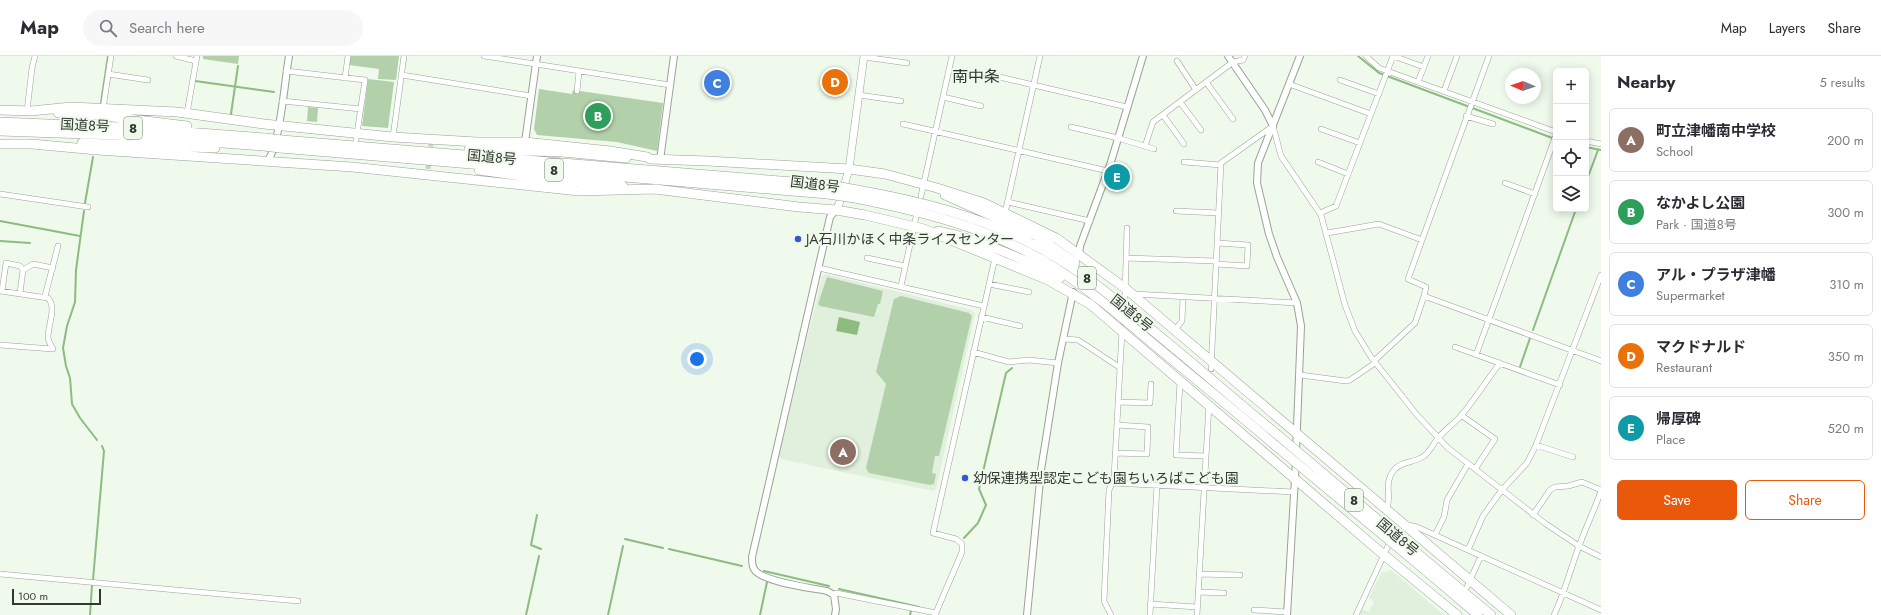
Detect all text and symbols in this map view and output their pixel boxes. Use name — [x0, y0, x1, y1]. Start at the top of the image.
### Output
search box — [83, 10, 363, 46]
text: Map — [20, 14, 59, 41]
icon: search — [97, 17, 119, 39]
text: Search here — [129, 17, 205, 39]
text: Map — [1721, 18, 1747, 38]
text: Layers — [1769, 18, 1805, 38]
text: Share — [1827, 18, 1861, 38]
district label: 南中条 — [952, 65, 1000, 88]
pin: D — [822, 67, 848, 97]
pin: C — [704, 68, 730, 98]
north arrow — [1505, 68, 1541, 104]
map controls — [1553, 68, 1589, 212]
button: + — [1553, 68, 1589, 104]
text: Nearby — [1617, 70, 1675, 94]
text: 5 results — [1819, 73, 1865, 92]
pin: B — [585, 101, 611, 131]
button: − — [1553, 104, 1589, 140]
street label: 国道8号 — [60, 114, 110, 136]
road number: 8 — [124, 117, 142, 139]
text: 町立津幡南中学校 — [1656, 120, 1776, 142]
text: A — [1626, 131, 1636, 150]
text: 200 m — [1827, 131, 1864, 150]
button: locate — [1553, 140, 1589, 176]
text: School — [1656, 142, 1693, 161]
street label: 国道8号 — [466, 145, 518, 169]
road number: 8 — [545, 159, 563, 181]
pin: E — [1104, 162, 1130, 192]
street label: 国道8号 — [789, 171, 841, 197]
button: layers — [1553, 176, 1589, 212]
text: なかよし公園 — [1656, 192, 1745, 214]
text: B — [1627, 203, 1635, 222]
text: 300 m — [1827, 203, 1864, 222]
text: Park · 国道8号 — [1656, 215, 1737, 234]
place label: JA石川かほく中条ライスセンター — [804, 229, 1014, 249]
marker: JA石川かほく中条ライスセンター — [793, 234, 803, 244]
text: アル・プラザ津幡 — [1656, 264, 1776, 286]
road number: 8 — [1078, 267, 1096, 289]
text: C — [1626, 275, 1636, 294]
text: 310 m — [1829, 275, 1864, 294]
text: Supermarket — [1656, 286, 1725, 305]
street label: 国道8号 — [1106, 290, 1158, 336]
text: マクドナルド — [1656, 336, 1746, 358]
text: D — [1626, 347, 1636, 366]
text: 350 m — [1828, 347, 1864, 366]
your location — [687, 349, 707, 369]
text: Restaurant — [1656, 358, 1712, 377]
text: 帰厚碑 — [1656, 408, 1701, 430]
text: E — [1627, 419, 1635, 438]
text: 520 m — [1827, 419, 1864, 438]
text: Place — [1656, 430, 1685, 449]
pin: A — [830, 437, 856, 467]
place label: 幼保連携型認定こども園ちいろばこども園 — [973, 468, 1239, 488]
marker: 幼保連携型認定こども園ちいろばこども園 — [960, 473, 970, 483]
button: Save — [1617, 480, 1737, 520]
button: Share — [1745, 480, 1865, 520]
road number: 8 — [1345, 489, 1363, 511]
street label: 国道8号 — [1373, 513, 1423, 561]
scale bar — [12, 587, 101, 606]
text: 100 m — [18, 588, 48, 604]

